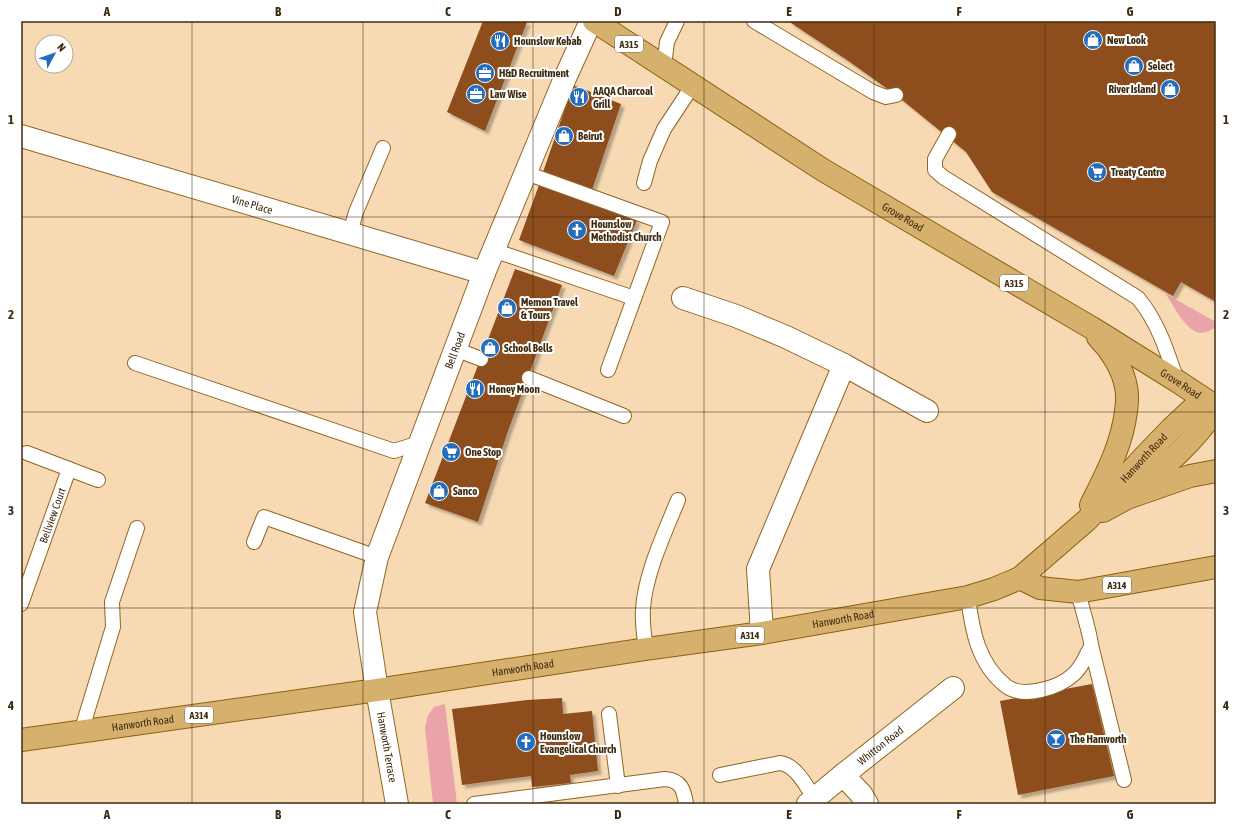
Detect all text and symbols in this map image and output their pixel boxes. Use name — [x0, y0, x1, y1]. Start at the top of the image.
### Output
text: A — [103, 4, 111, 19]
text: B — [275, 4, 282, 19]
text: C — [445, 4, 451, 19]
text: D — [614, 4, 622, 19]
text: E — [786, 4, 792, 19]
text: F — [956, 4, 962, 19]
text: G — [1127, 4, 1134, 19]
shop icon: New Look — [1082, 29, 1104, 51]
restaurant icon: Hounslow Kebab — [489, 30, 511, 52]
north arrow — [34, 34, 74, 74]
place label: New Look — [1107, 34, 1146, 46]
place label: Hounslow Kebab — [514, 35, 582, 47]
road number: A315 — [615, 36, 643, 52]
text: N — [55, 41, 68, 54]
shop icon: Select — [1123, 55, 1145, 77]
place label: Select — [1148, 60, 1173, 72]
office icon: H&D Recruitment — [474, 62, 496, 84]
place label: H&D Recruitment — [499, 67, 570, 79]
shop icon: River Island — [1159, 78, 1181, 100]
office icon: Law Wise — [465, 83, 487, 105]
place label: River Island — [1109, 83, 1156, 95]
place label: AAQA Charcoal Grill — [592, 85, 654, 110]
restaurant icon: AAQA Charcoal Grill — [568, 86, 590, 108]
place label: Law Wise — [490, 88, 527, 100]
text: 1 — [8, 112, 14, 127]
text: 1 — [1223, 112, 1229, 127]
shop icon: Beirut — [553, 125, 575, 147]
place label: Beirut — [578, 130, 603, 142]
supermarket icon: Treaty Centre — [1086, 161, 1108, 183]
place label: Treaty Centre — [1111, 166, 1164, 178]
street label: Vine Place — [230, 193, 274, 216]
street label: Grove Road — [880, 200, 926, 234]
place label: Hounslow Methodist Church — [591, 218, 662, 243]
church icon: Hounslow Methodist Church — [566, 219, 588, 241]
road number: A315 — [1000, 275, 1028, 291]
place label: Memon Travel & Tours — [521, 296, 579, 321]
shop icon: Memon Travel & Tours — [496, 297, 518, 319]
text: 2 — [8, 307, 14, 322]
text: 2 — [1223, 307, 1229, 322]
street label: Bell Road — [442, 330, 467, 371]
shop icon: School Bells — [479, 337, 501, 359]
place label: School Bells — [504, 342, 553, 354]
street label: Grove Road — [1158, 366, 1203, 401]
restaurant icon: Honey Moon — [464, 378, 486, 400]
place label: Honey Moon — [489, 383, 540, 395]
street label: Hanworth Road — [1118, 431, 1170, 485]
supermarket icon: One Stop — [440, 441, 462, 463]
place label: One Stop — [465, 446, 501, 458]
shop icon: Sanco — [428, 480, 450, 502]
place label: Sanco — [453, 485, 477, 497]
street label: Bellview Court — [37, 486, 68, 545]
text: 3 — [8, 503, 14, 518]
text: 3 — [1223, 503, 1229, 518]
road number: A314 — [1103, 577, 1131, 593]
street label: Hanworth Road — [811, 608, 875, 630]
road number: A314 — [736, 627, 764, 643]
street label: Hanworth Road — [491, 657, 555, 678]
text: 4 — [7, 698, 14, 713]
text: 4 — [1222, 698, 1229, 713]
road number: A314 — [185, 707, 213, 723]
street label: Hanworth Terrace — [375, 711, 399, 783]
street label: Hanworth Road — [111, 713, 175, 733]
street label: Whitton Road — [855, 724, 906, 767]
bar icon: The Hanworth — [1045, 728, 1067, 750]
place label: Hounslow Evangelical Church — [540, 730, 616, 755]
church icon: Hounslow Evangelical Church — [515, 731, 537, 753]
place label: The Hanworth — [1070, 733, 1127, 745]
text: A — [103, 807, 111, 822]
text: B — [275, 807, 282, 822]
text: C — [445, 807, 451, 822]
text: D — [614, 807, 622, 822]
text: E — [786, 807, 792, 822]
text: F — [956, 807, 962, 822]
text: G — [1127, 807, 1134, 822]

